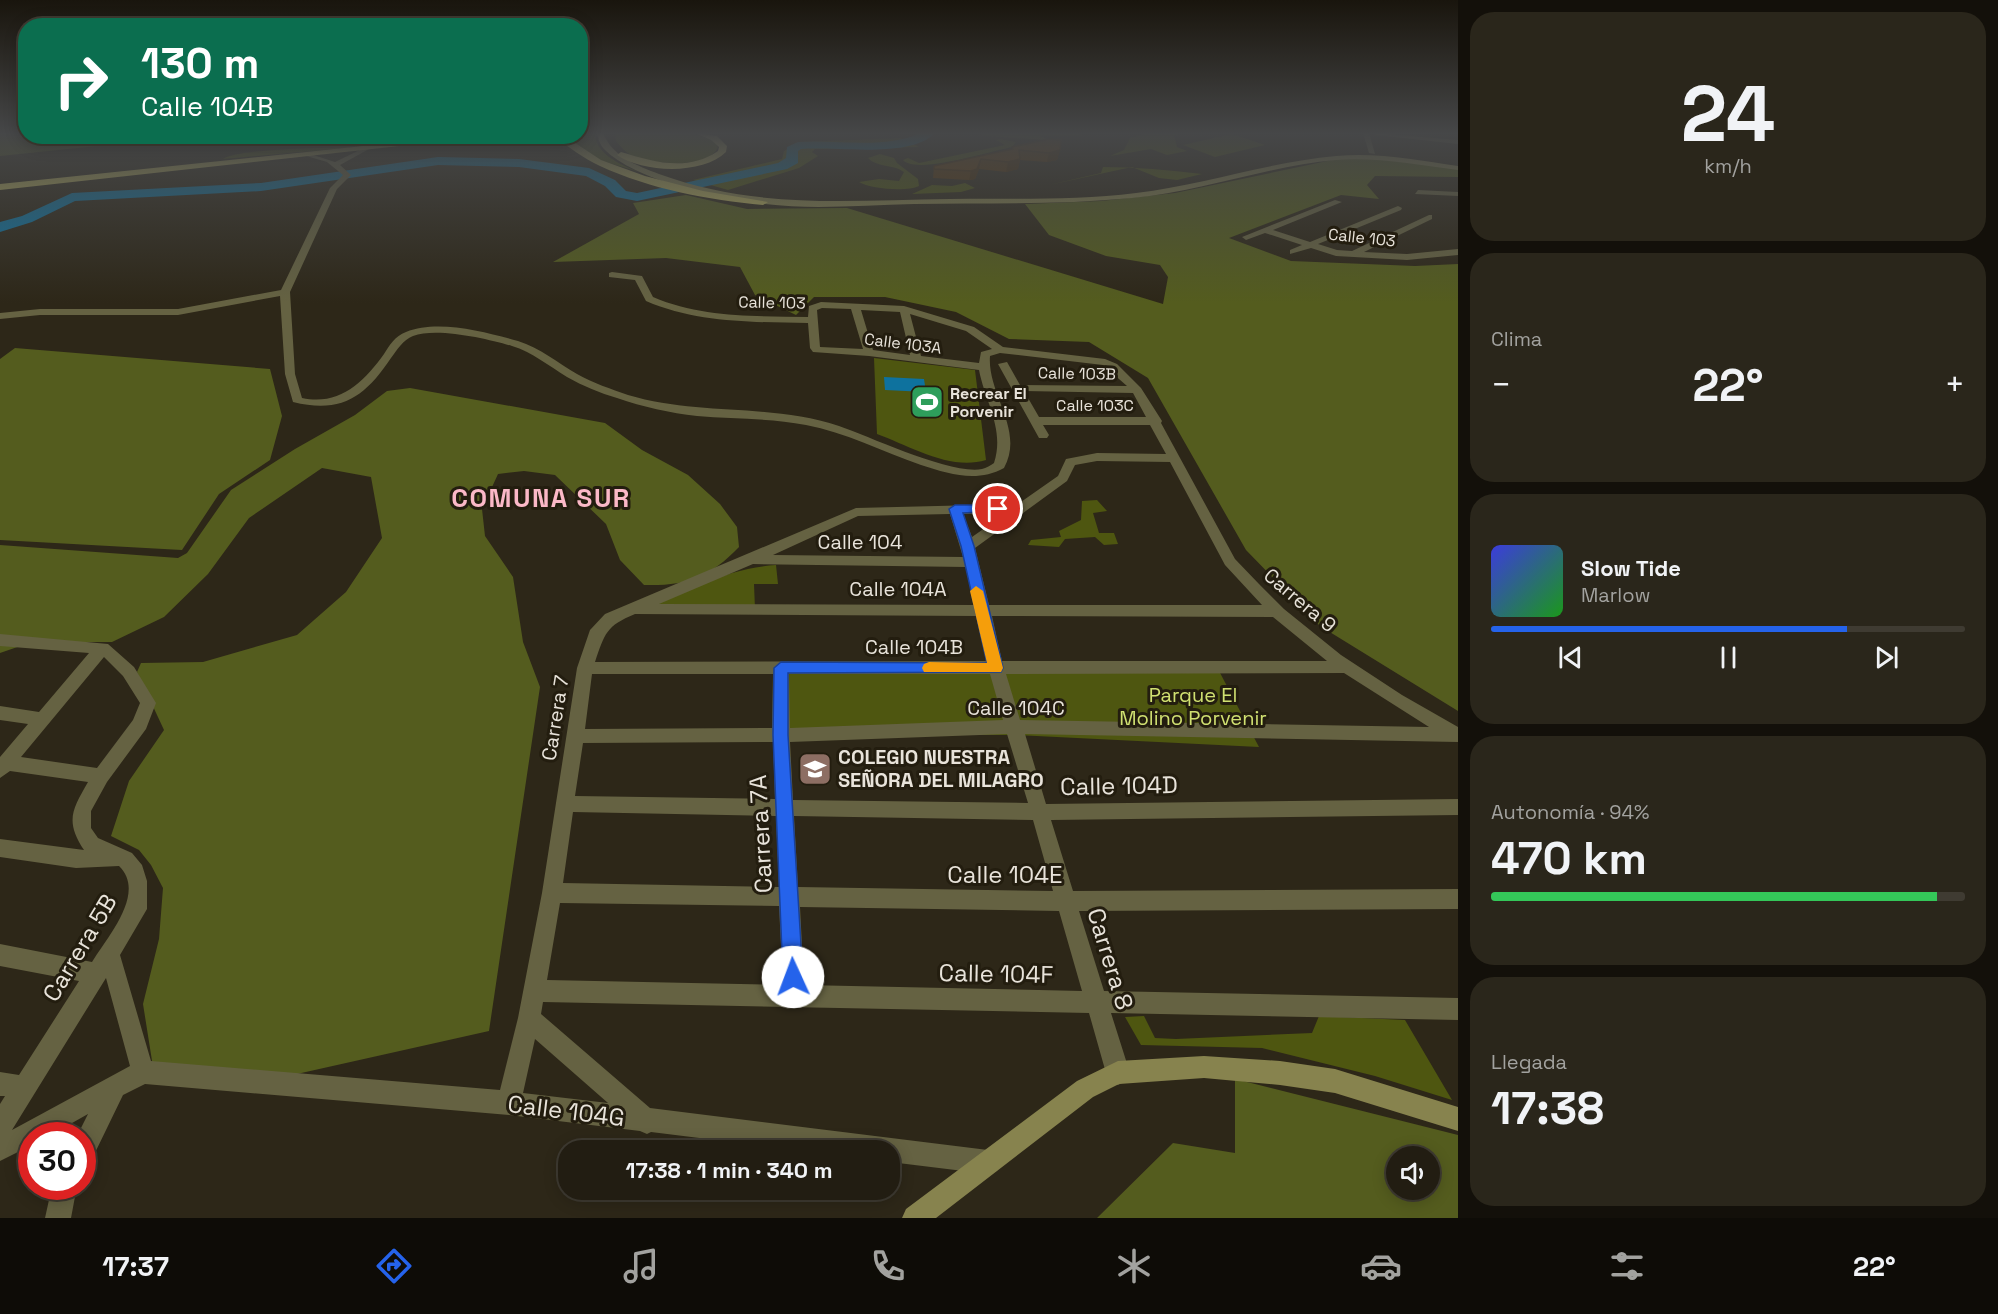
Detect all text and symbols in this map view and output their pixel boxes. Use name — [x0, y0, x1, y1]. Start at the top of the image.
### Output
text: 130 m — [141, 37, 259, 90]
icon: right — [42, 42, 120, 120]
text: 24 — [1681, 64, 1775, 164]
text: Calle 104B — [141, 89, 273, 124]
text: km/h — [1704, 153, 1752, 179]
street label: Calle 103 — [1327, 224, 1397, 251]
street label: Calle 103 — [738, 291, 806, 314]
text: Clima — [1491, 326, 1542, 352]
street label: Calle 103A — [863, 328, 943, 359]
text: 22° — [1692, 357, 1764, 414]
street label: Calle 103B — [1038, 362, 1116, 385]
text: − — [1491, 364, 1511, 406]
text: + — [1945, 364, 1965, 406]
place label: Recrear El Porvenir — [950, 383, 1027, 422]
sports icon: Recrear El Porvenir — [909, 384, 945, 420]
street label: Calle 103C — [1056, 395, 1134, 416]
district label: COMUNA SUR — [451, 481, 631, 515]
pin — [972, 483, 1023, 534]
icon: arrive — [981, 492, 1014, 525]
street label: Calle 104 — [818, 529, 902, 555]
text: Slow Tide — [1581, 554, 1681, 582]
street label: Carrera 9 — [1258, 562, 1342, 638]
street label: Calle 104A — [849, 576, 947, 602]
text: Marlow — [1581, 582, 1650, 608]
street label: Calle 104B — [865, 634, 963, 660]
icon: previous — [1554, 641, 1587, 674]
icon: pause — [1712, 641, 1745, 674]
icon: next — [1870, 641, 1903, 674]
street label: Carrera 7 — [535, 673, 575, 763]
park label: Parque El Molino Porvenir — [1119, 682, 1267, 731]
street label: Calle 104C — [967, 695, 1065, 721]
place label: COLEGIO NUESTRA SEÑORA DEL MILAGRO — [838, 744, 1044, 793]
school or university icon: COLEGIO NUESTRA SEÑORA DEL MILAGRO — [797, 751, 833, 787]
street label: Calle 104D — [1060, 769, 1178, 802]
street label: Carrera 7A — [742, 774, 779, 894]
text: Autonomía · 94% — [1491, 799, 1649, 825]
text: 470 km — [1491, 830, 1647, 887]
street label: Calle 104E — [947, 859, 1063, 890]
street label: Carrera 5B — [35, 888, 124, 1007]
street label: Carrera 8 — [1080, 904, 1141, 1013]
position arrow — [761, 945, 825, 1009]
street label: Calle 104F — [938, 957, 1054, 990]
text: Llegada — [1491, 1049, 1567, 1075]
text: 17:38 — [1491, 1080, 1604, 1137]
street label: Calle 104G — [506, 1088, 626, 1133]
speed limit sign: 30 — [18, 1122, 96, 1200]
map controls — [1386, 1146, 1440, 1200]
button: sound — [1386, 1146, 1440, 1200]
text: 17:38 · 1 min · 340 m — [626, 1156, 832, 1184]
icon: directions — [373, 1245, 415, 1287]
icon: music — [620, 1245, 662, 1287]
icon: phone — [867, 1245, 909, 1287]
icon: climate — [1113, 1245, 1155, 1287]
icon: car — [1360, 1245, 1402, 1287]
icon: filters — [1606, 1245, 1648, 1287]
text: 17:37 — [102, 1249, 169, 1284]
text: 22° — [1853, 1249, 1896, 1284]

